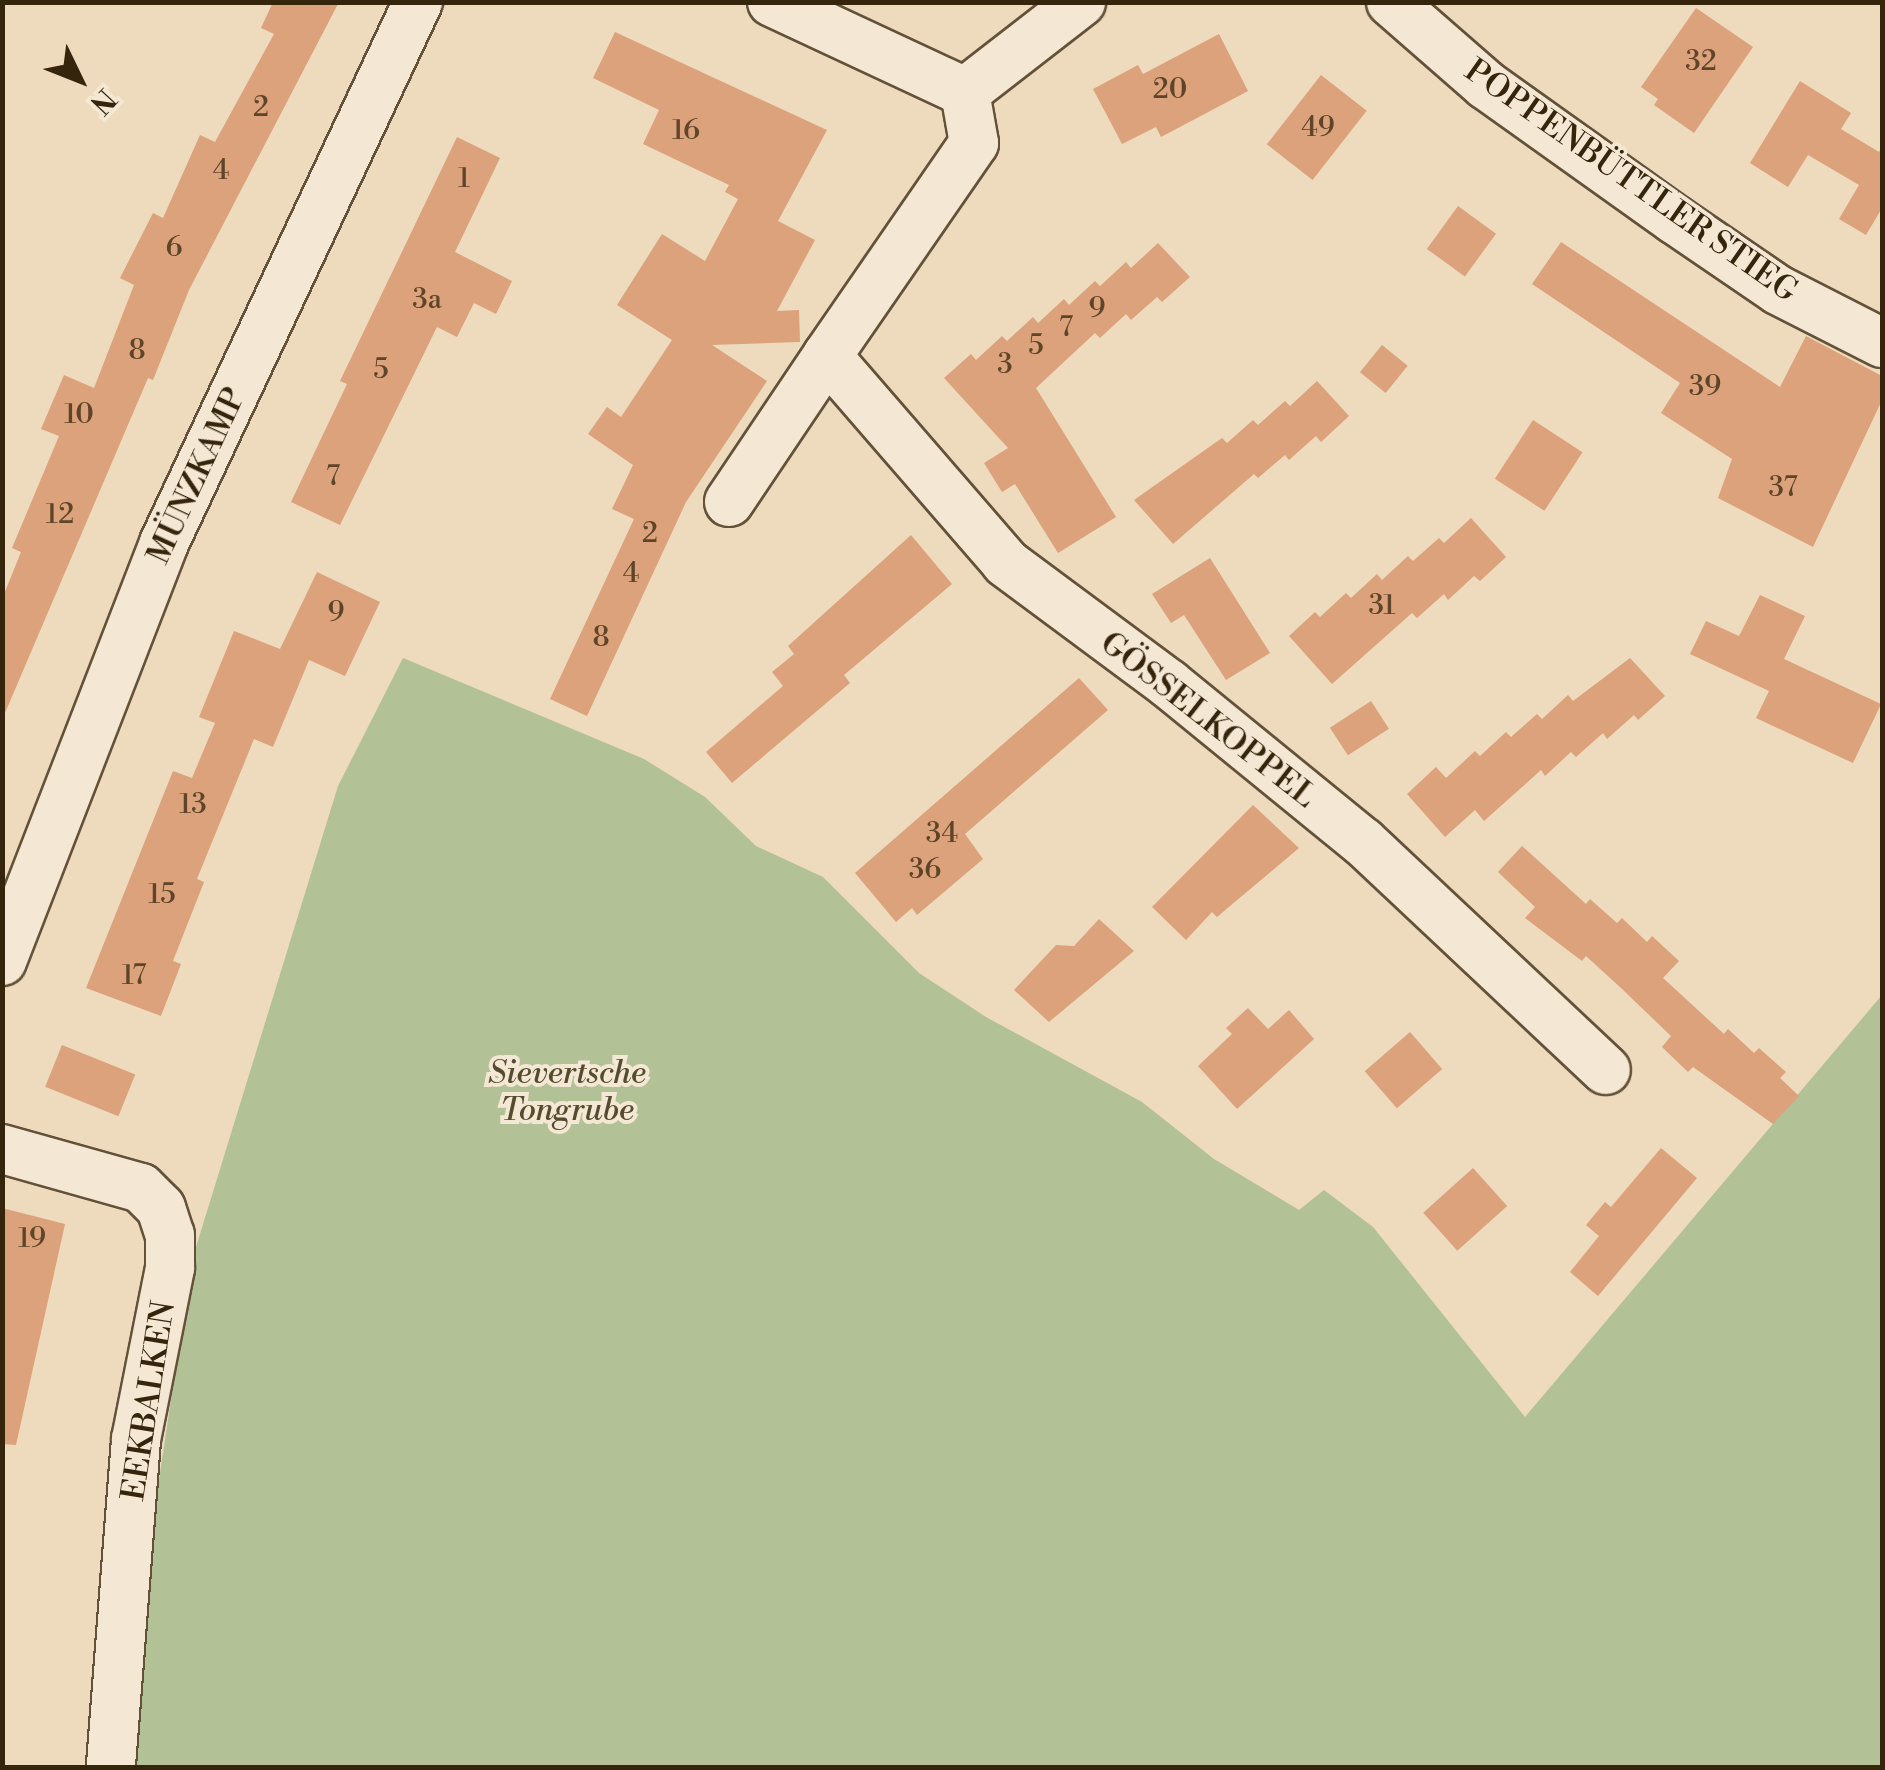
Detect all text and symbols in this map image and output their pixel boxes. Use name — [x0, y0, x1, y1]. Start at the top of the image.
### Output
north arrow — [30, 30, 130, 130]
house number: 32 — [1685, 45, 1717, 79]
street label: POPPENBÜTTLER STIEG — [1457, 51, 1805, 311]
house number: 20 — [1153, 73, 1187, 107]
text: N — [82, 81, 123, 121]
house number: 2 — [253, 91, 269, 125]
house number: 49 — [1301, 111, 1335, 145]
house number: 16 — [672, 114, 700, 148]
house number: 4 — [213, 154, 229, 188]
house number: 1 — [458, 162, 470, 196]
house number: 6 — [166, 231, 182, 265]
house number: 3a — [412, 283, 442, 317]
house number: 9 — [1089, 292, 1105, 326]
house number: 7 — [1059, 311, 1073, 345]
house number: 5 — [1028, 329, 1044, 363]
house number: 8 — [128, 334, 146, 368]
house number: 3 — [997, 348, 1013, 382]
house number: 5 — [373, 353, 389, 387]
house number: 39 — [1689, 370, 1721, 404]
street label: MÜNZKAMP — [139, 382, 255, 570]
house number: 10 — [64, 398, 94, 432]
house number: 7 — [326, 460, 340, 494]
house number: 37 — [1768, 471, 1798, 505]
house number: 12 — [46, 498, 74, 532]
house number: 2 — [642, 517, 658, 551]
house number: 4 — [623, 557, 639, 591]
house number: 31 — [1369, 589, 1395, 623]
house number: 9 — [328, 596, 344, 630]
house number: 8 — [592, 621, 610, 655]
street label: GÖSSELKOPPEL — [1092, 624, 1324, 816]
house number: 13 — [179, 788, 207, 822]
house number: 34 — [926, 817, 958, 851]
house number: 36 — [909, 853, 941, 887]
house number: 15 — [148, 878, 176, 912]
house number: 17 — [122, 959, 146, 993]
park label: Sievertsche Tongrube — [488, 1055, 646, 1130]
house number: 19 — [18, 1222, 46, 1256]
street label: EEKBALKEN — [114, 1298, 184, 1504]

